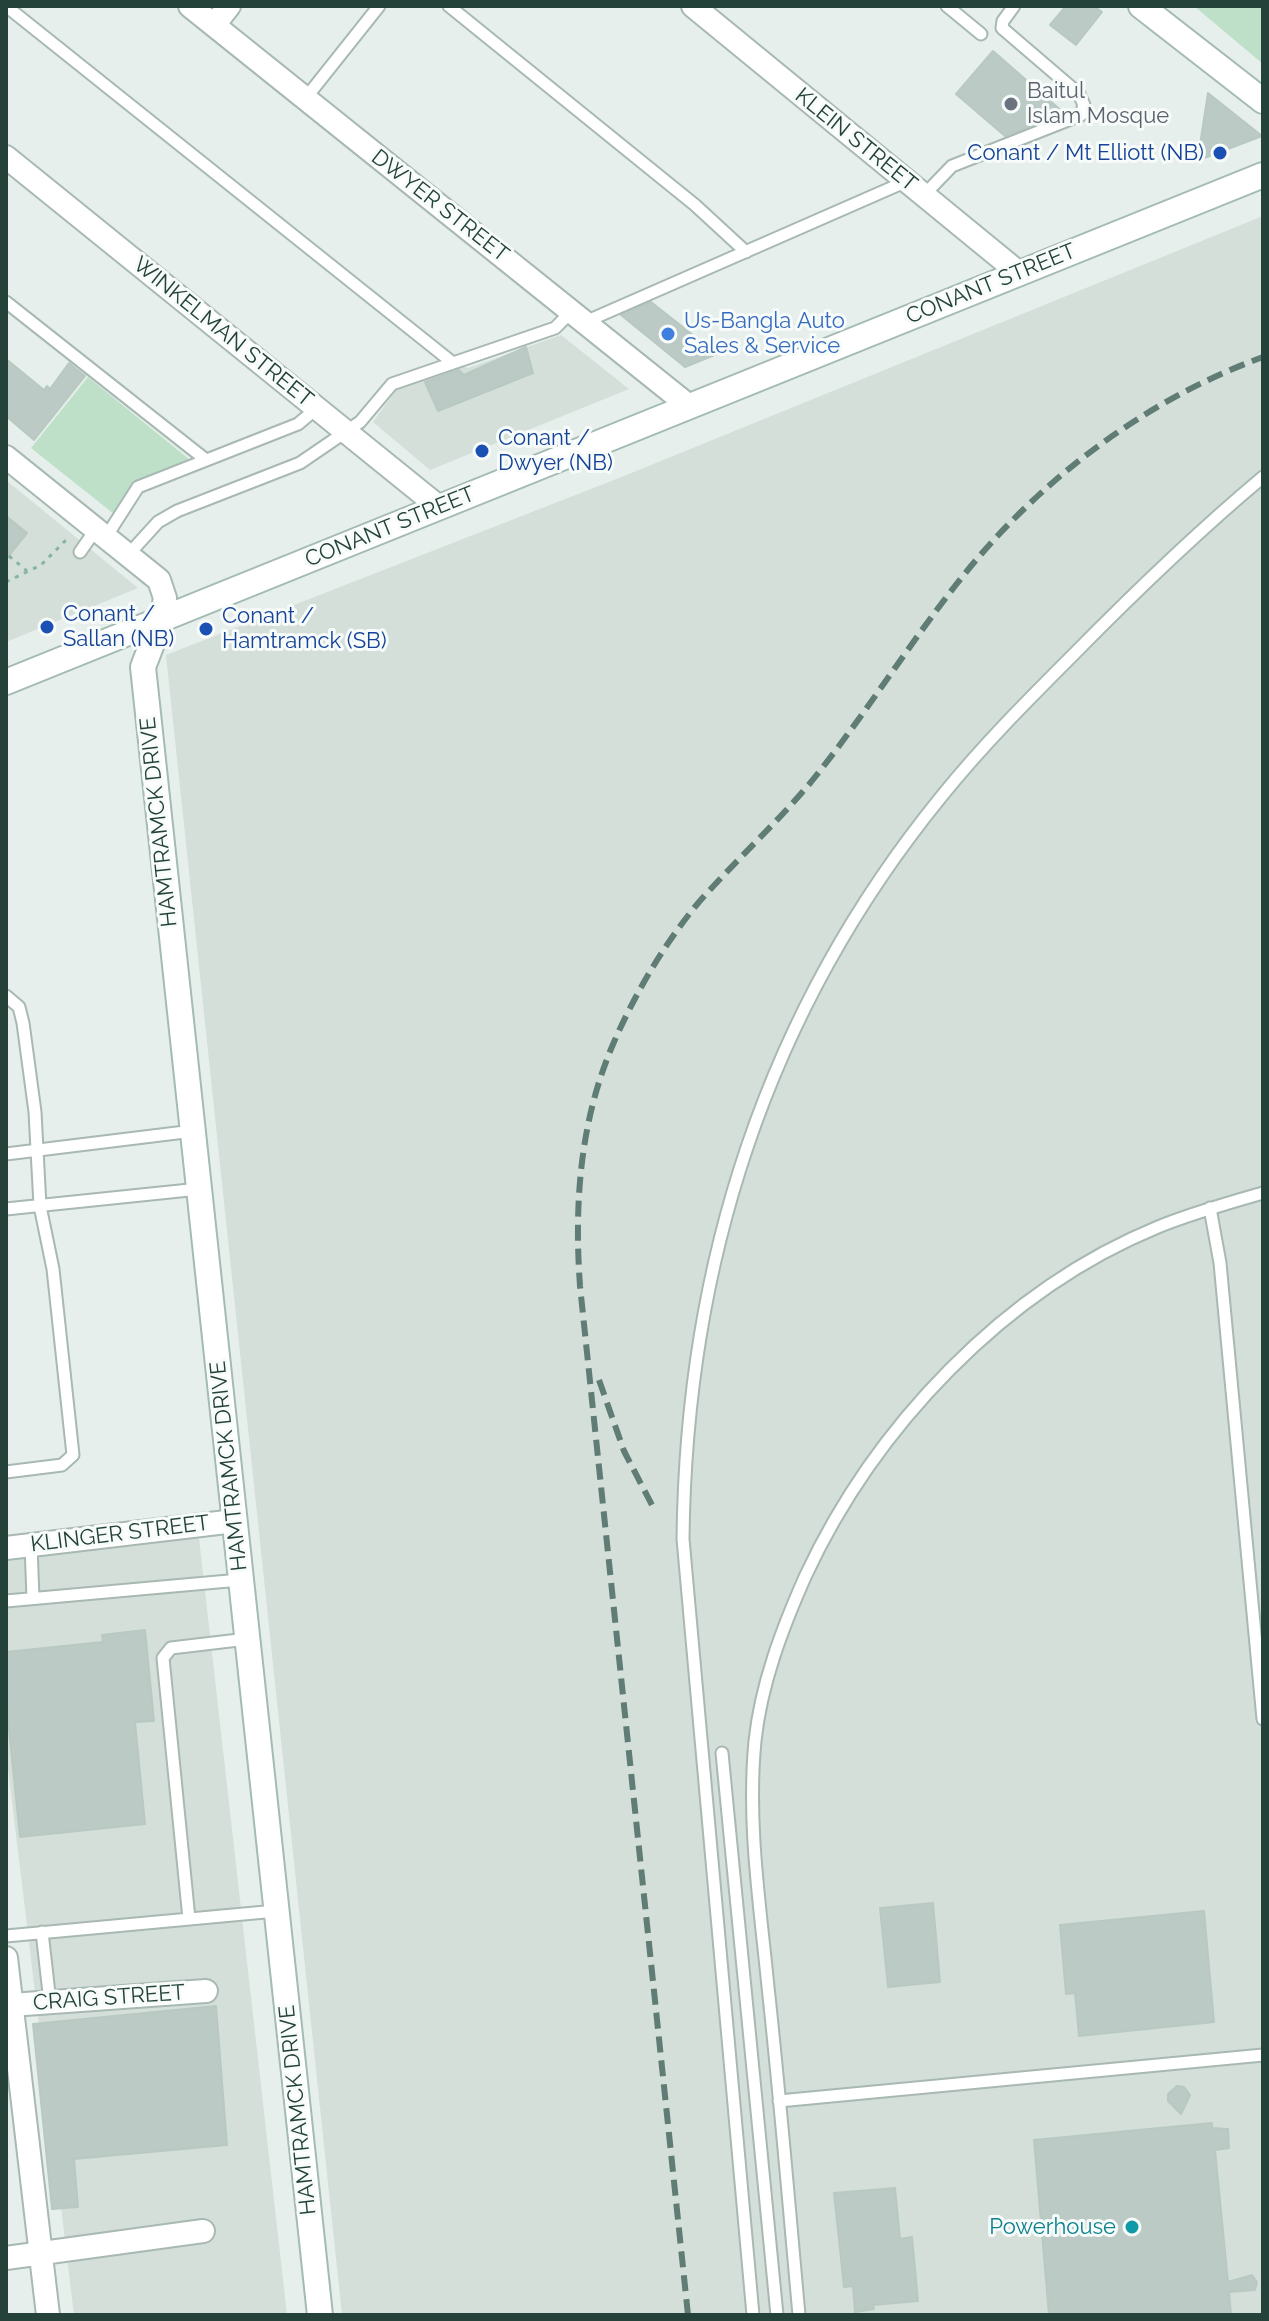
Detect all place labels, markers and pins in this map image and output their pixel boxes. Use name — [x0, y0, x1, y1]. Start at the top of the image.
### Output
place label: Baitul Islam Mosque — [1027, 78, 1169, 130]
marker: Baitul Islam Mosque — [1002, 95, 1020, 113]
place label: Conant / Mt Elliott (NB) — [967, 140, 1204, 166]
marker: Conant / Mt Elliott (NB) — [1211, 144, 1229, 162]
place label: Us-Bangla Auto Sales & Service — [684, 308, 845, 360]
marker: Us-Bangla Auto Sales & Service — [659, 325, 677, 343]
place label: Conant / Dwyer (NB) — [498, 425, 613, 476]
marker: Conant / Dwyer (NB) — [473, 442, 491, 460]
place label: Conant / Sallan (NB) — [63, 601, 174, 652]
place label: Conant / Hamtramck (SB) — [222, 603, 387, 654]
marker: Conant / Sallan (NB) — [38, 618, 56, 636]
marker: Conant / Hamtramck (SB) — [197, 620, 215, 638]
place label: Powerhouse — [989, 2214, 1116, 2240]
marker: Powerhouse — [1123, 2218, 1141, 2236]

